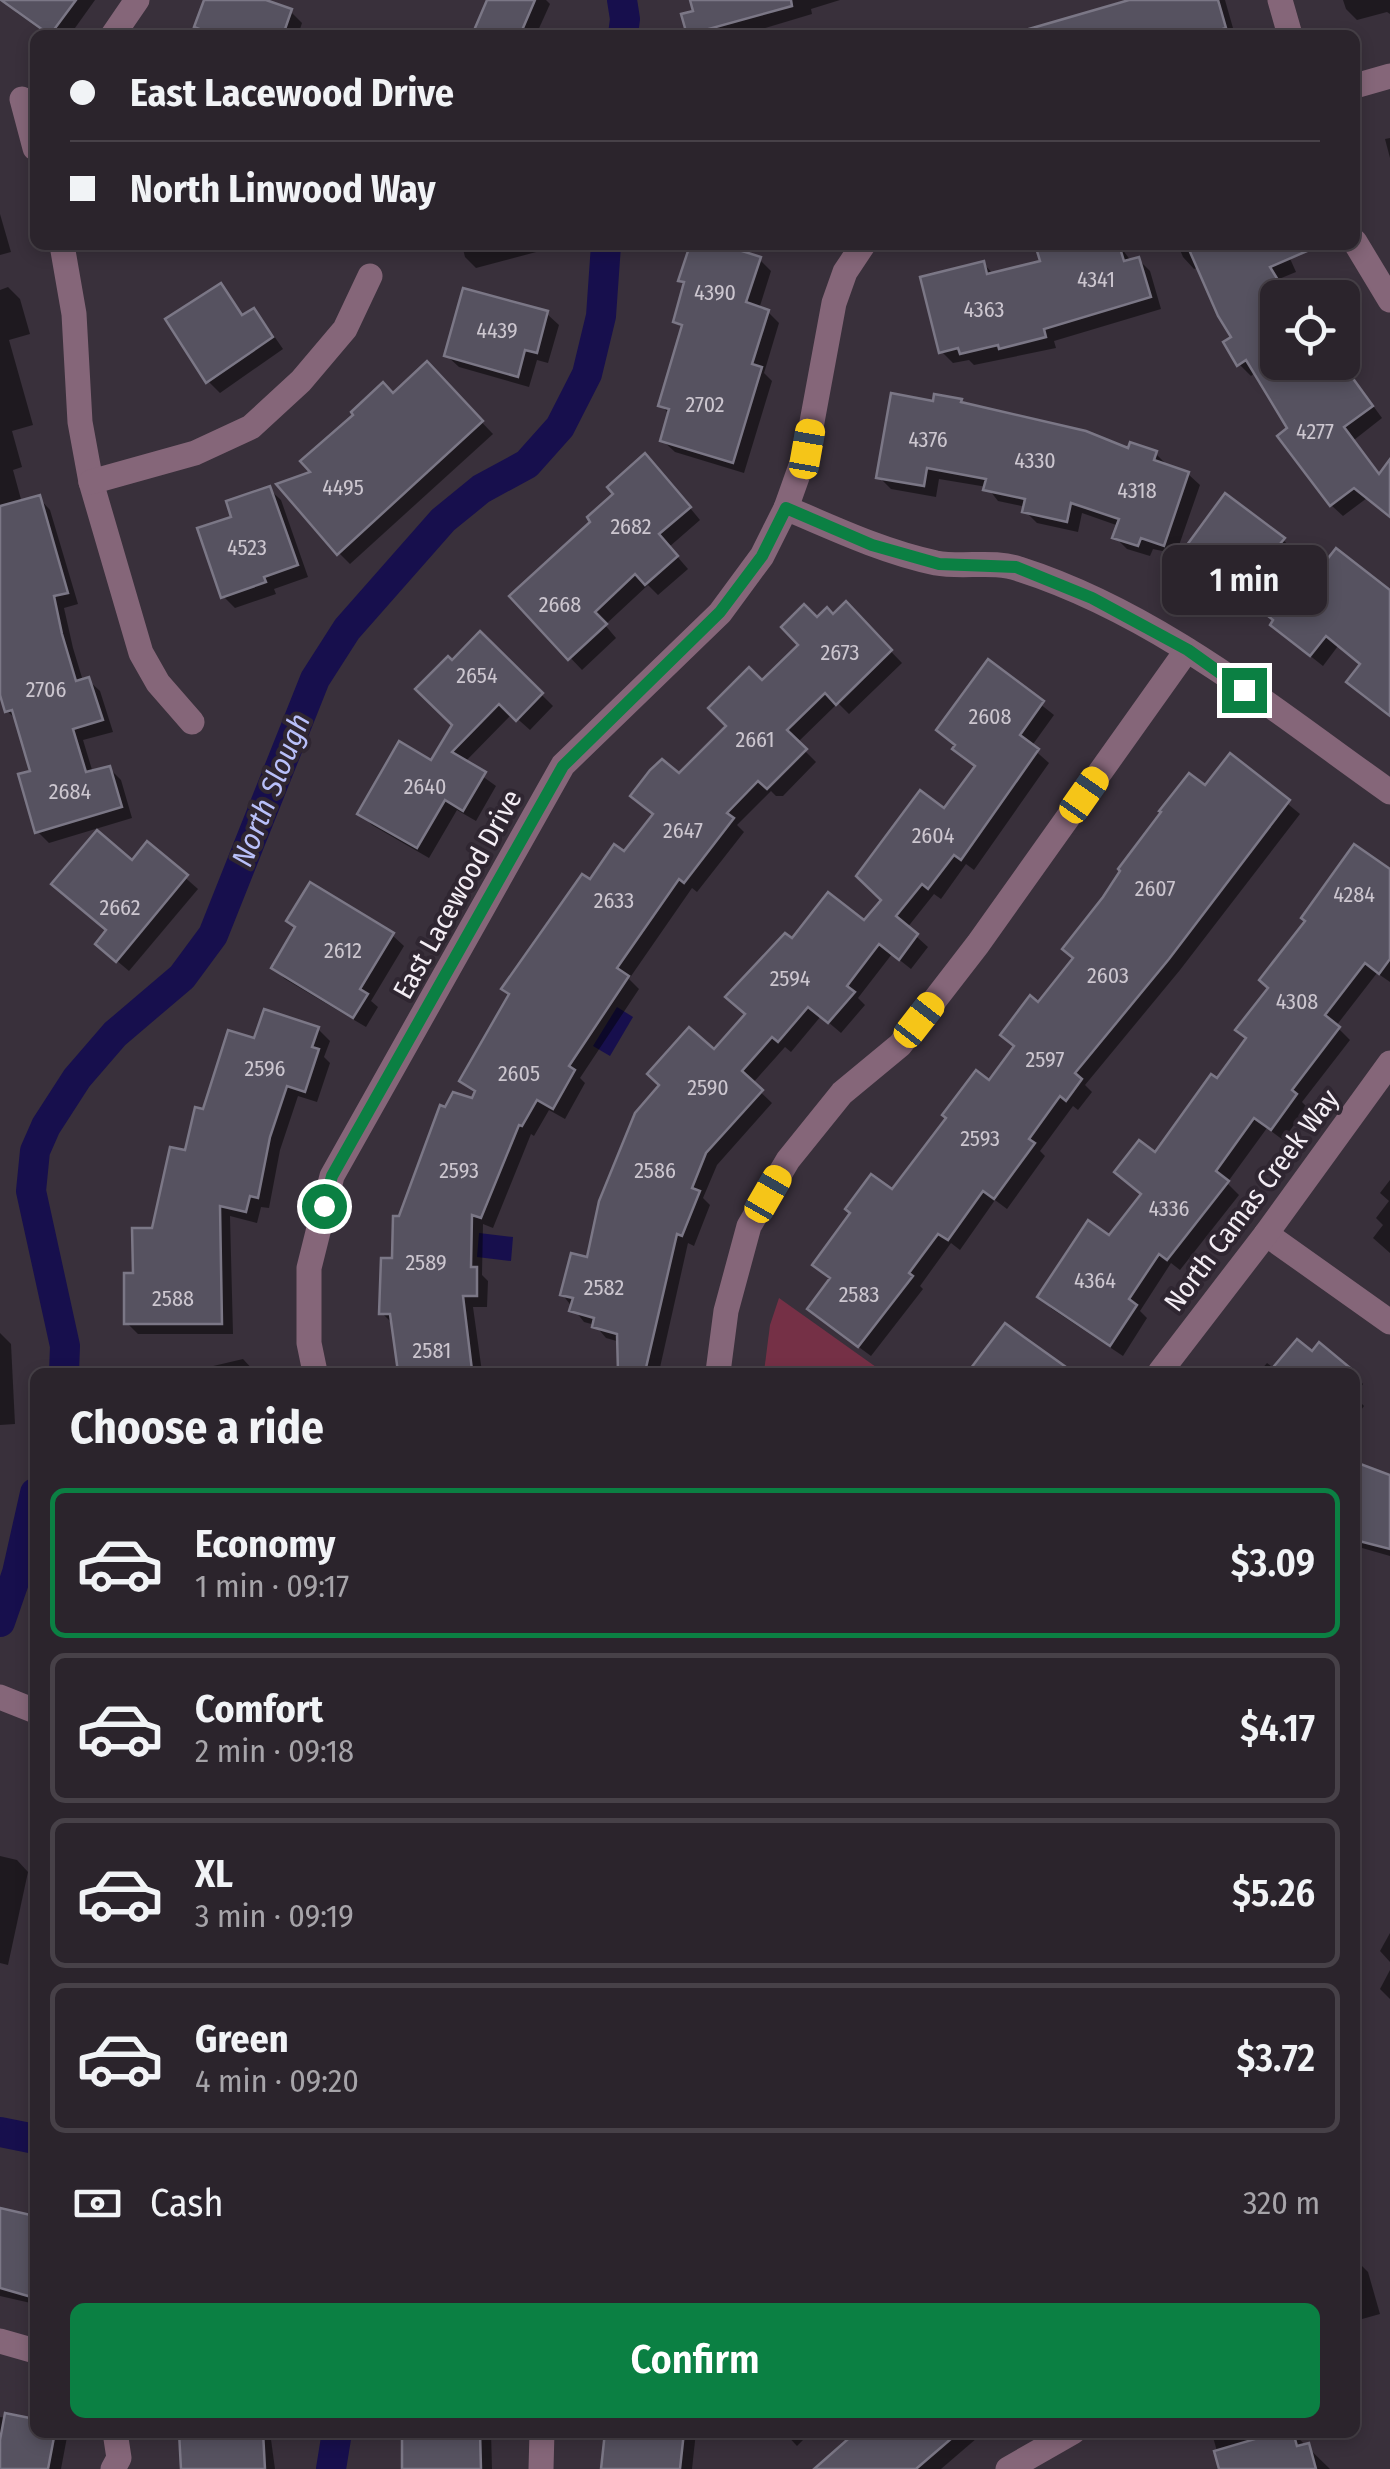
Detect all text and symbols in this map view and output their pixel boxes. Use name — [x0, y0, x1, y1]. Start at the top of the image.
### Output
text: East Lacewood Drive — [130, 70, 454, 116]
text: North Linwood Way — [130, 166, 435, 212]
house number: 4341 — [1077, 266, 1115, 293]
house number: 4390 — [694, 279, 736, 306]
map controls — [1260, 280, 1360, 380]
button: locate — [1260, 280, 1360, 380]
house number: 4363 — [964, 296, 1004, 323]
house number: 4439 — [476, 317, 518, 344]
house number: 2702 — [685, 391, 725, 418]
car — [787, 417, 827, 481]
house number: 4277 — [1296, 418, 1334, 445]
house number: 4376 — [908, 426, 948, 453]
house number: 4330 — [1014, 447, 1056, 474]
house number: 4495 — [322, 474, 364, 501]
house number: 4318 — [1117, 477, 1157, 504]
house number: 2682 — [610, 513, 652, 540]
house number: 4523 — [227, 534, 267, 561]
callout: 1 min — [1162, 545, 1326, 615]
text: 1 min — [1210, 561, 1279, 599]
house number: 2668 — [539, 591, 581, 618]
house number: 2673 — [821, 639, 859, 666]
house number: 2654 — [456, 662, 498, 689]
route end — [1222, 668, 1267, 713]
house number: 2706 — [26, 676, 66, 703]
house number: 2608 — [968, 703, 1012, 730]
water label: North Slough — [224, 708, 318, 872]
house number: 2661 — [735, 726, 775, 753]
car — [1055, 762, 1113, 828]
house number: 2640 — [404, 773, 446, 800]
house number: 2684 — [49, 778, 91, 805]
street label: East Lacewood Drive — [386, 784, 529, 1005]
house number: 2647 — [663, 817, 703, 844]
house number: 2604 — [912, 822, 955, 849]
house number: 2607 — [1135, 875, 1175, 902]
house number: 4284 — [1333, 881, 1375, 908]
house number: 2633 — [594, 887, 634, 914]
house number: 2662 — [99, 894, 141, 921]
house number: 2612 — [324, 937, 362, 964]
house number: 2603 — [1087, 962, 1129, 989]
house number: 2594 — [770, 965, 811, 992]
car — [889, 987, 949, 1053]
house number: 4308 — [1276, 988, 1318, 1015]
house number: 2597 — [1026, 1046, 1064, 1073]
house number: 2596 — [244, 1055, 286, 1082]
house number: 2605 — [498, 1060, 540, 1087]
house number: 2590 — [687, 1074, 729, 1101]
street label: North Camas Creek Way — [1157, 1082, 1346, 1318]
house number: 2593 — [960, 1125, 1000, 1152]
house number: 2593 — [439, 1157, 479, 1184]
house number: 2586 — [634, 1157, 676, 1184]
car — [740, 1161, 796, 1227]
route start — [302, 1184, 347, 1229]
house number: 4336 — [1148, 1195, 1190, 1222]
house number: 2589 — [405, 1249, 447, 1276]
house number: 4364 — [1074, 1267, 1116, 1294]
house number: 2582 — [584, 1274, 624, 1301]
house number: 2583 — [839, 1281, 879, 1308]
house number: 2588 — [152, 1285, 194, 1312]
house number: 2581 — [413, 1337, 451, 1364]
text: Choose a ride — [70, 1401, 324, 1455]
icon: car — [75, 1518, 165, 1608]
text: Economy — [195, 1521, 335, 1567]
text: $3.09 — [1231, 1540, 1315, 1586]
text: 1 min · 09:17 — [195, 1567, 349, 1605]
icon: car — [75, 1683, 165, 1773]
text: Comfort — [195, 1686, 323, 1732]
text: $4.17 — [1240, 1705, 1315, 1751]
text: 2 min · 09:18 — [195, 1732, 354, 1770]
icon: car — [75, 1848, 165, 1938]
text: XL — [195, 1851, 233, 1897]
text: $5.26 — [1232, 1870, 1315, 1916]
text: 3 min · 09:19 — [195, 1897, 354, 1935]
icon: car — [75, 2013, 165, 2103]
text: Green — [195, 2016, 289, 2062]
text: $3.72 — [1237, 2035, 1315, 2081]
text: 4 min · 09:20 — [195, 2062, 359, 2100]
icon: cash — [70, 2176, 125, 2231]
text: Cash — [150, 2180, 224, 2226]
text: 320 m — [1243, 2184, 1320, 2222]
button: Confirm — [70, 2303, 1320, 2418]

